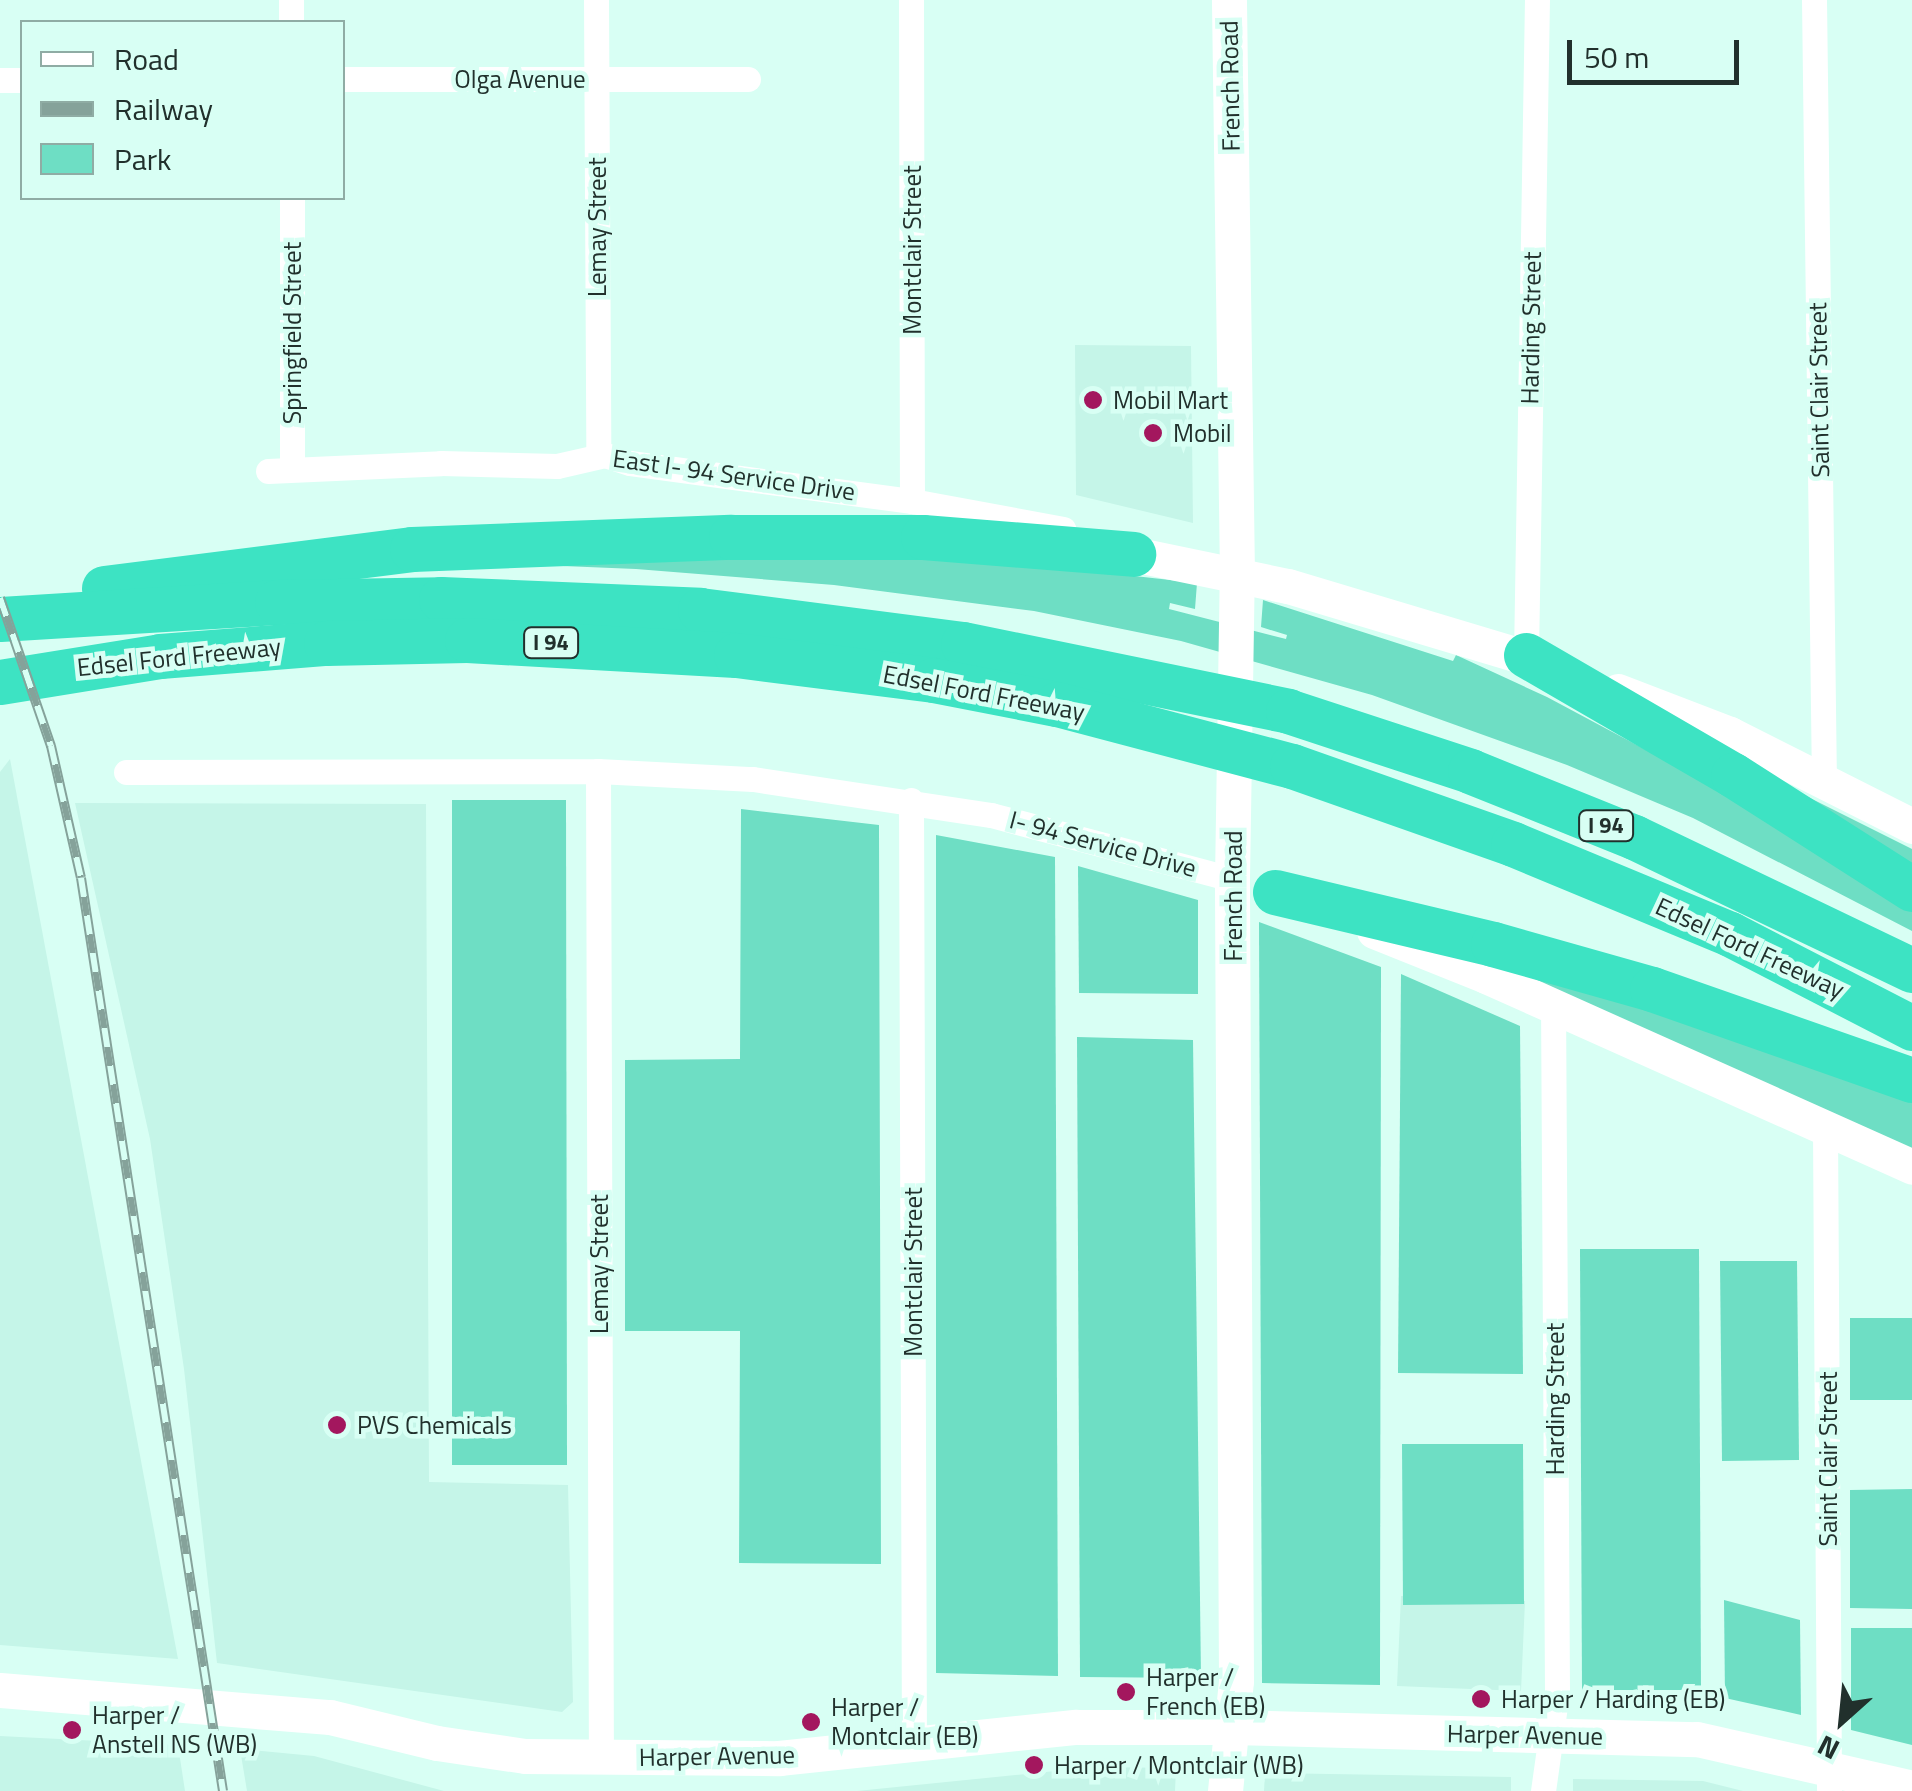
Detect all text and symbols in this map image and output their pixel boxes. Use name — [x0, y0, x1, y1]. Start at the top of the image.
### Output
legend — [20, 20, 345, 200]
street label: French Road — [1214, 20, 1246, 152]
scale bar — [1572, 20, 1744, 82]
text: 50 m — [1584, 34, 1649, 80]
text: Road — [114, 36, 179, 82]
street label: Olga Avenue — [454, 64, 586, 94]
text: Railway — [114, 86, 213, 132]
text: Park — [114, 136, 171, 182]
street label: Lemay Street — [582, 157, 612, 297]
street label: Montclair Street — [897, 165, 927, 335]
street label: Springfield Street — [277, 242, 307, 424]
street label: Harding Street — [1515, 251, 1547, 405]
street label: Saint Clair Street — [1802, 302, 1836, 478]
place label: Mobil Mart — [1113, 385, 1228, 415]
marker: Mobil Mart — [1082, 389, 1104, 411]
place label: Mobil — [1173, 418, 1231, 448]
marker: Mobil — [1142, 422, 1164, 444]
street label: East I- 94 Service Drive — [611, 443, 857, 507]
road number: I 94 — [521, 626, 581, 660]
street label: Edsel Ford Freeway — [76, 631, 282, 683]
street label: Edsel Ford Freeway — [881, 659, 1087, 727]
street label: I- 94 Service Drive — [1006, 805, 1200, 883]
road number: I 94 — [1576, 809, 1636, 843]
street label: French Road — [1218, 830, 1248, 962]
street label: Edsel Ford Freeway — [1651, 891, 1849, 1005]
street label: Montclair Street — [898, 1187, 928, 1357]
street label: Lemay Street — [584, 1194, 614, 1334]
street label: Harding Street — [1540, 1323, 1570, 1475]
street label: Saint Clair Street — [1813, 1371, 1843, 1547]
place label: PVS Chemicals — [357, 1410, 512, 1440]
marker: PVS Chemicals — [326, 1414, 348, 1436]
place label: Harper / French (EB) — [1146, 1663, 1265, 1722]
north arrow — [1792, 1671, 1892, 1771]
marker: Harper / French (EB) — [1115, 1681, 1137, 1703]
place label: Harper / Harding (EB) — [1501, 1684, 1725, 1714]
marker: Harper / Harding (EB) — [1470, 1688, 1492, 1710]
place label: Harper / Montclair (EB) — [831, 1693, 978, 1752]
place label: Harper / Anstell NS (WB) — [92, 1701, 257, 1760]
marker: Harper / Montclair (EB) — [800, 1711, 822, 1733]
marker: Harper / Anstell NS (WB) — [61, 1719, 83, 1741]
street label: Harper Avenue — [1447, 1719, 1603, 1751]
text: N — [1810, 1725, 1847, 1772]
street label: Harper Avenue — [639, 1740, 795, 1772]
place label: Harper / Montclair (WB) — [1054, 1750, 1304, 1780]
marker: Harper / Montclair (WB) — [1023, 1754, 1045, 1776]

